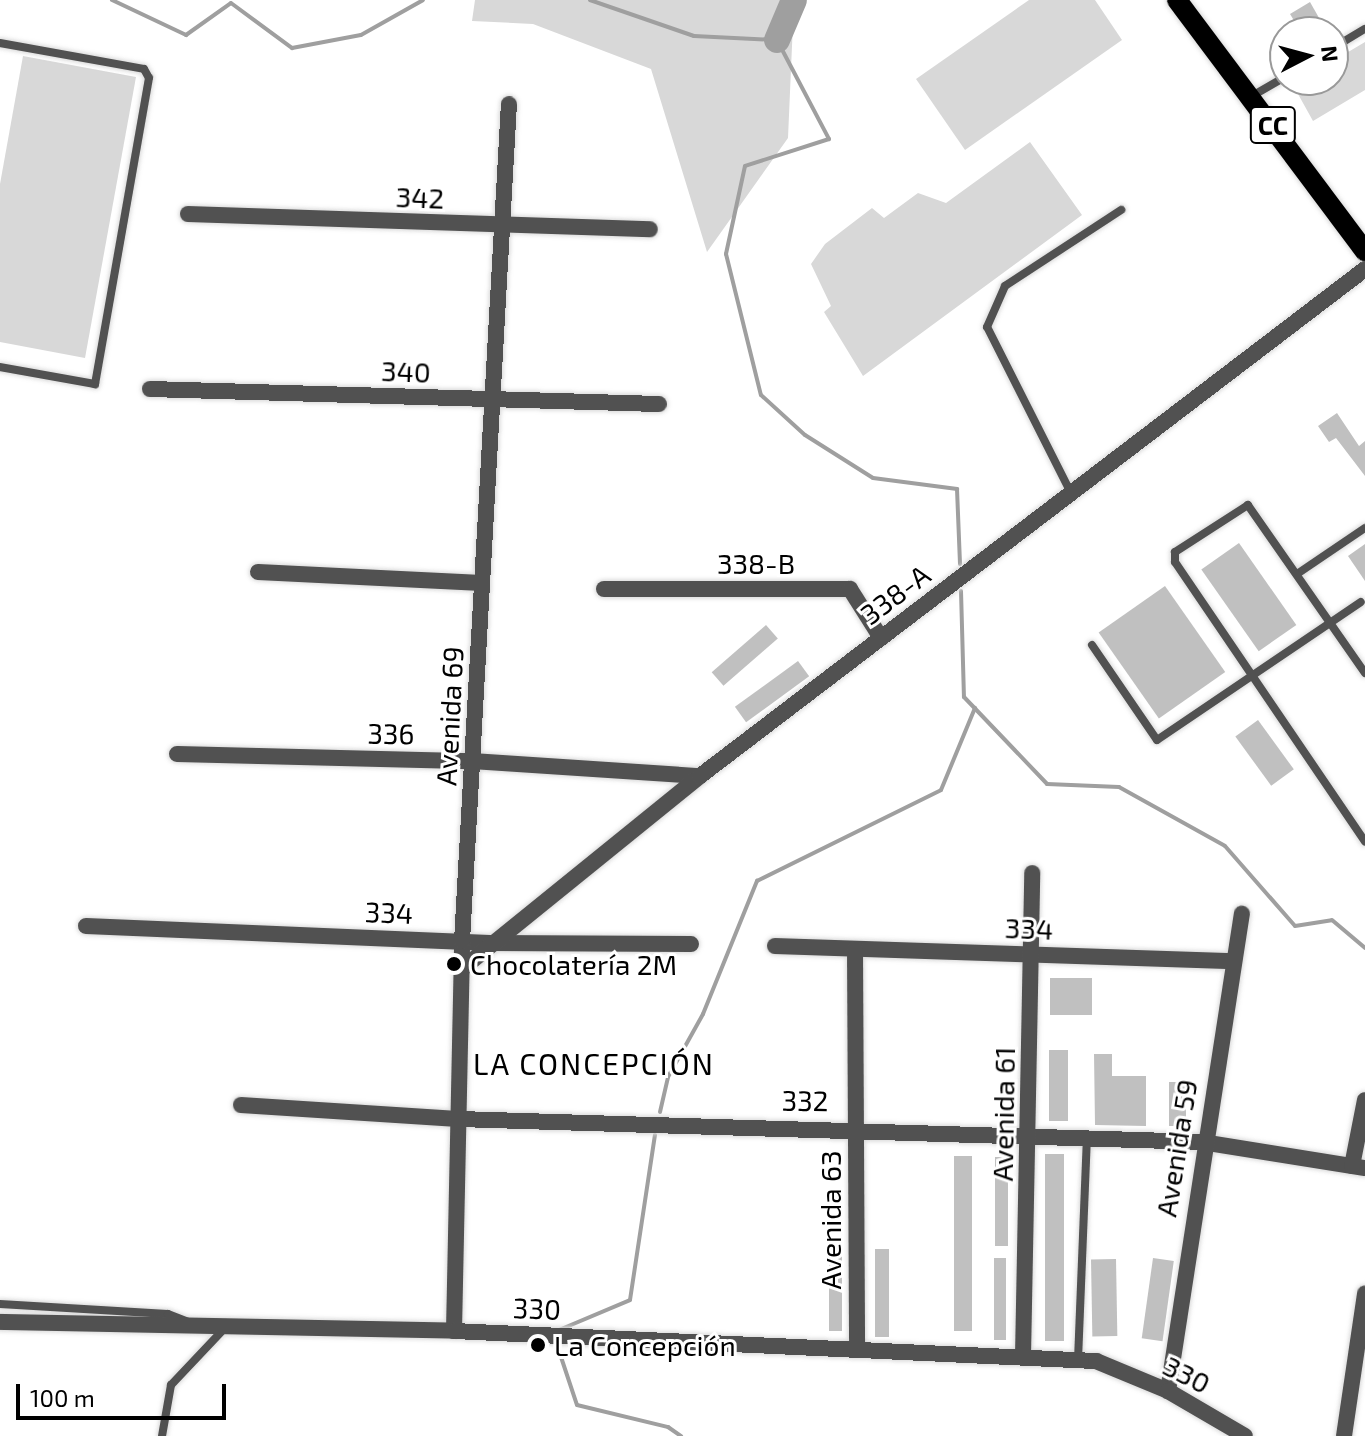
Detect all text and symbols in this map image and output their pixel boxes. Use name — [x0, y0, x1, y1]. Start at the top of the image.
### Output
north arrow — [1269, 16, 1349, 96]
text: N — [1317, 44, 1345, 63]
road number: CC — [1249, 103, 1297, 147]
street label: 342 — [395, 179, 445, 215]
street label: 340 — [381, 353, 431, 389]
street label: 338-B — [717, 546, 795, 580]
street label: 338-A — [854, 557, 936, 631]
street label: Avenida 69 — [429, 645, 469, 787]
street label: 336 — [367, 716, 415, 750]
street label: 334 — [364, 894, 414, 930]
street label: 334 — [1004, 910, 1054, 946]
place label: Chocolatería 2M — [470, 947, 677, 981]
marker: Chocolatería 2M — [445, 955, 463, 973]
district label: LA CONCEPCIÓN — [473, 1045, 715, 1081]
street label: Avenida 61 — [985, 1046, 1021, 1182]
street label: Avenida 59 — [1149, 1077, 1203, 1219]
street label: 332 — [781, 1083, 829, 1117]
street label: Avenida 63 — [813, 1150, 847, 1290]
street label: 330 — [512, 1290, 562, 1326]
place label: La Concepción — [554, 1328, 736, 1362]
marker: La Concepción — [529, 1336, 547, 1354]
street label: 330 — [1158, 1348, 1216, 1400]
scale bar — [20, 1368, 230, 1418]
text: 100 m — [30, 1383, 95, 1412]

